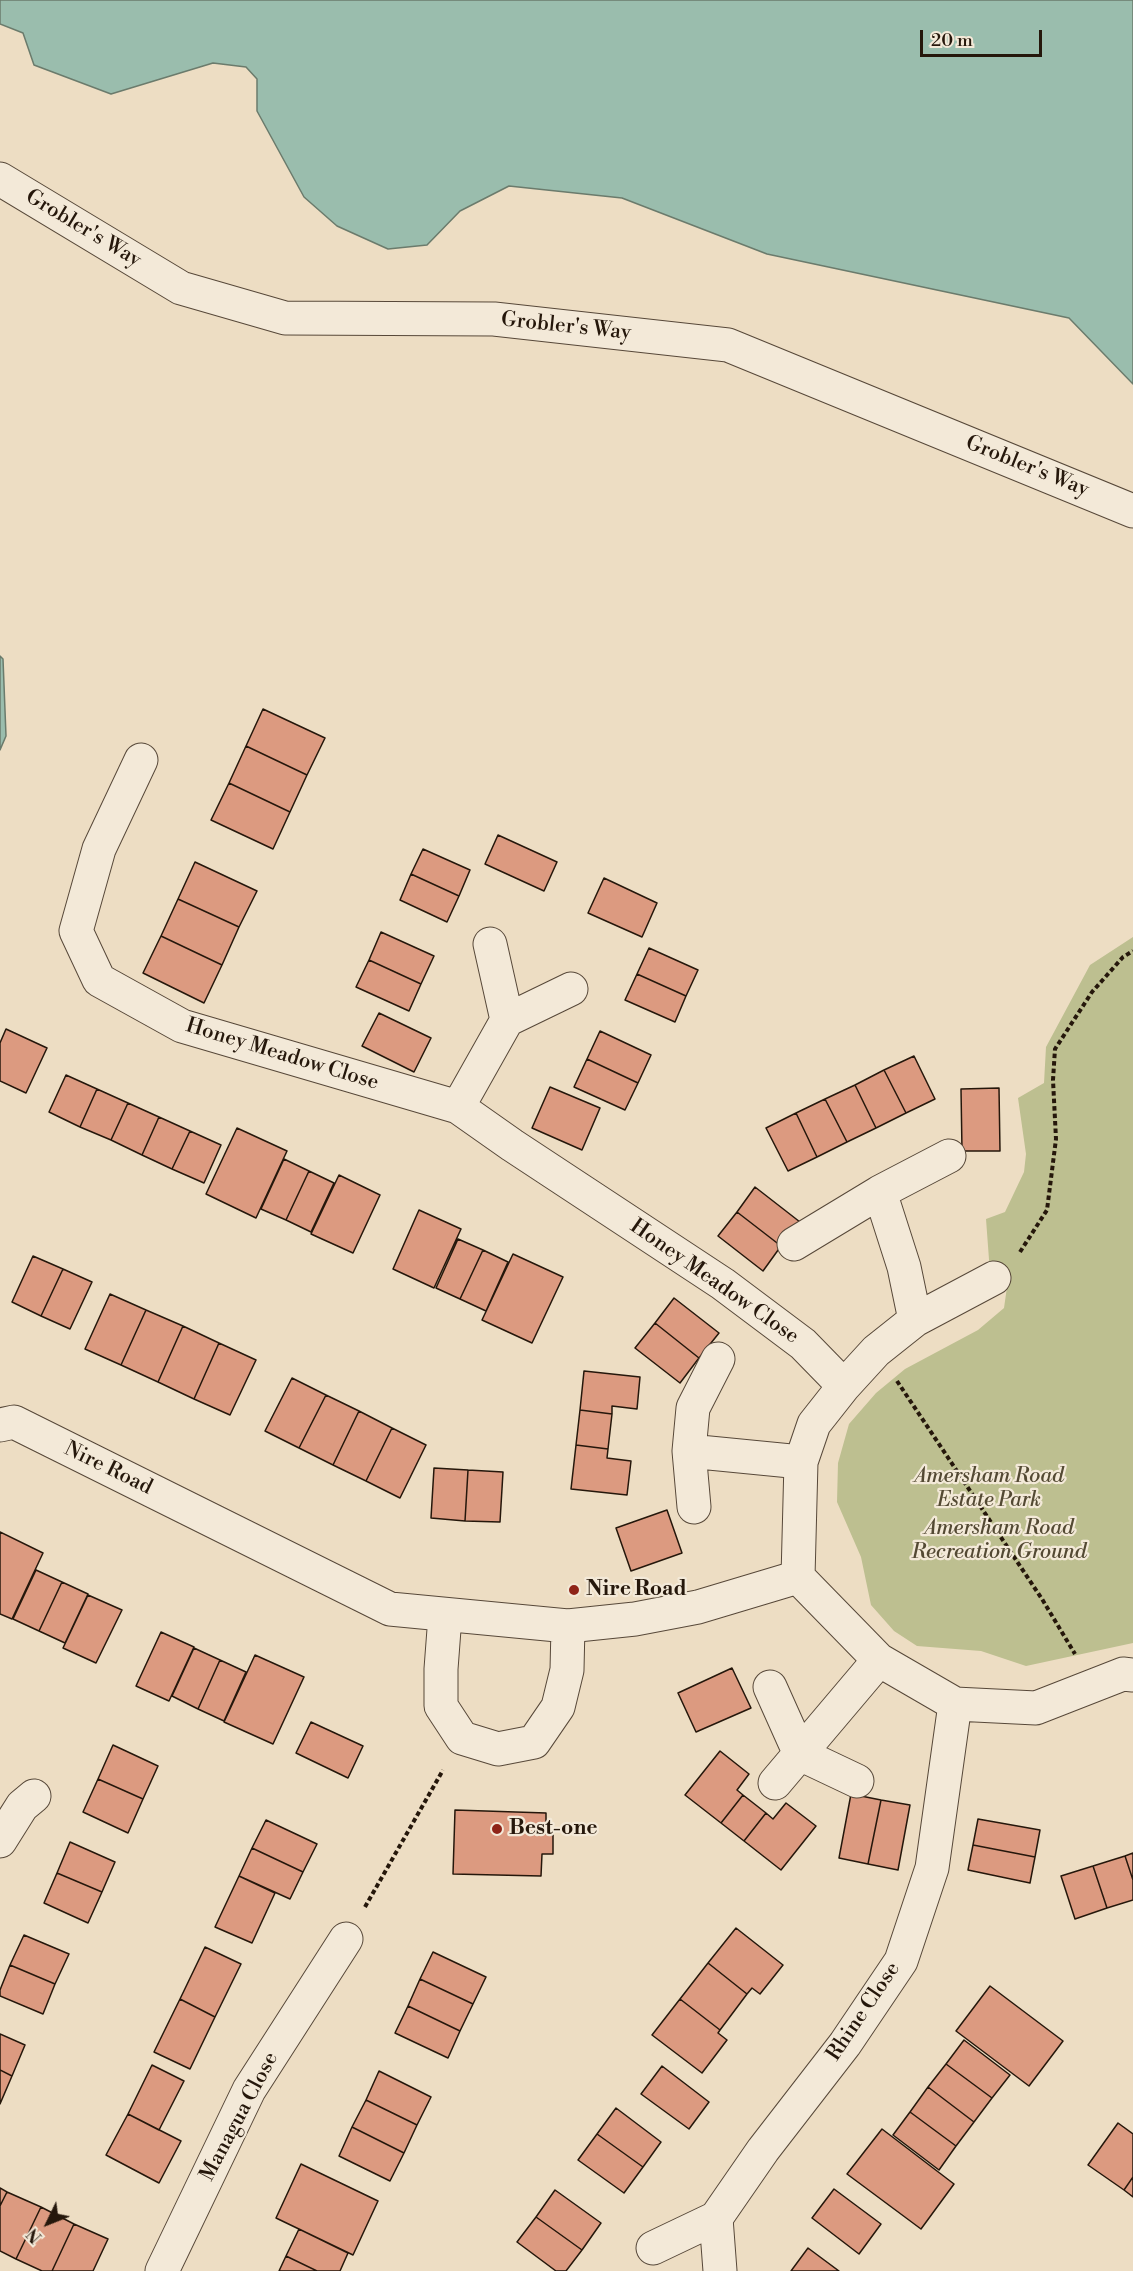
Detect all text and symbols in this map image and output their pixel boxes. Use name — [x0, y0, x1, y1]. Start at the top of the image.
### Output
scale bar — [923, 18, 1044, 56]
text: 20 m — [931, 29, 973, 52]
street label: Grobler's Way — [21, 185, 145, 273]
street label: Grobler's Way — [500, 308, 632, 346]
street label: Grobler's Way — [962, 431, 1092, 503]
street label: Honey Meadow Close — [183, 1014, 381, 1096]
street label: Honey Meadow Close — [625, 1214, 803, 1350]
street label: Nire Road — [60, 1437, 156, 1501]
park label: Amersham Road Estate Park — [914, 1464, 1064, 1514]
park label: Amersham Road Recreation Ground — [911, 1516, 1087, 1566]
place label: Nire Road — [586, 1577, 687, 1603]
marker: Nire Road — [567, 1583, 581, 1597]
place label: Best-one — [509, 1816, 598, 1842]
marker: Best-one — [490, 1822, 504, 1836]
street label: Rhine Close — [822, 1958, 906, 2066]
street label: Managua Close — [195, 2048, 285, 2186]
north arrow — [18, 2193, 78, 2253]
text: N — [23, 2224, 46, 2247]

